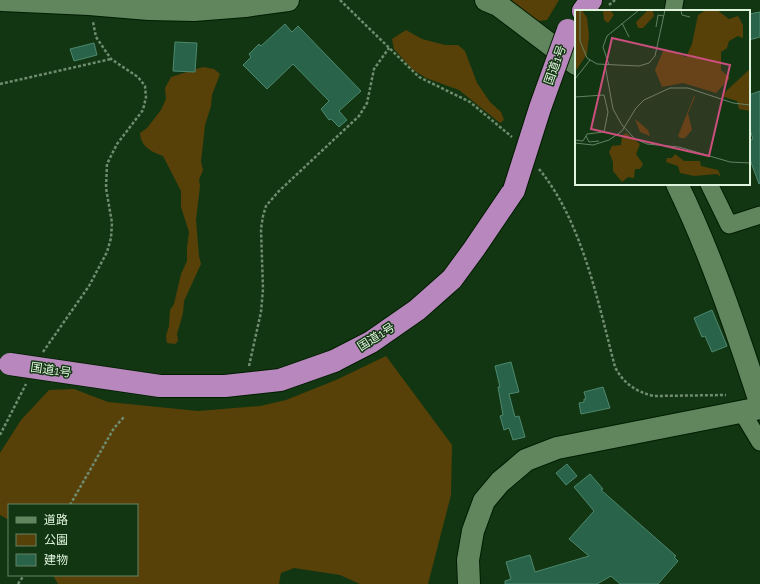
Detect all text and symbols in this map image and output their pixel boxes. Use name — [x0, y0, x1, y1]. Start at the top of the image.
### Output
inset map — [575, 10, 750, 185]
street label: 国道1号 — [541, 43, 569, 87]
street label: 国道1号 — [355, 320, 397, 354]
street label: 国道1号 — [30, 360, 72, 380]
legend — [8, 504, 138, 576]
text: 道路 — [44, 513, 68, 527]
text: 公園 — [44, 533, 68, 547]
text: 建物 — [44, 553, 68, 567]

